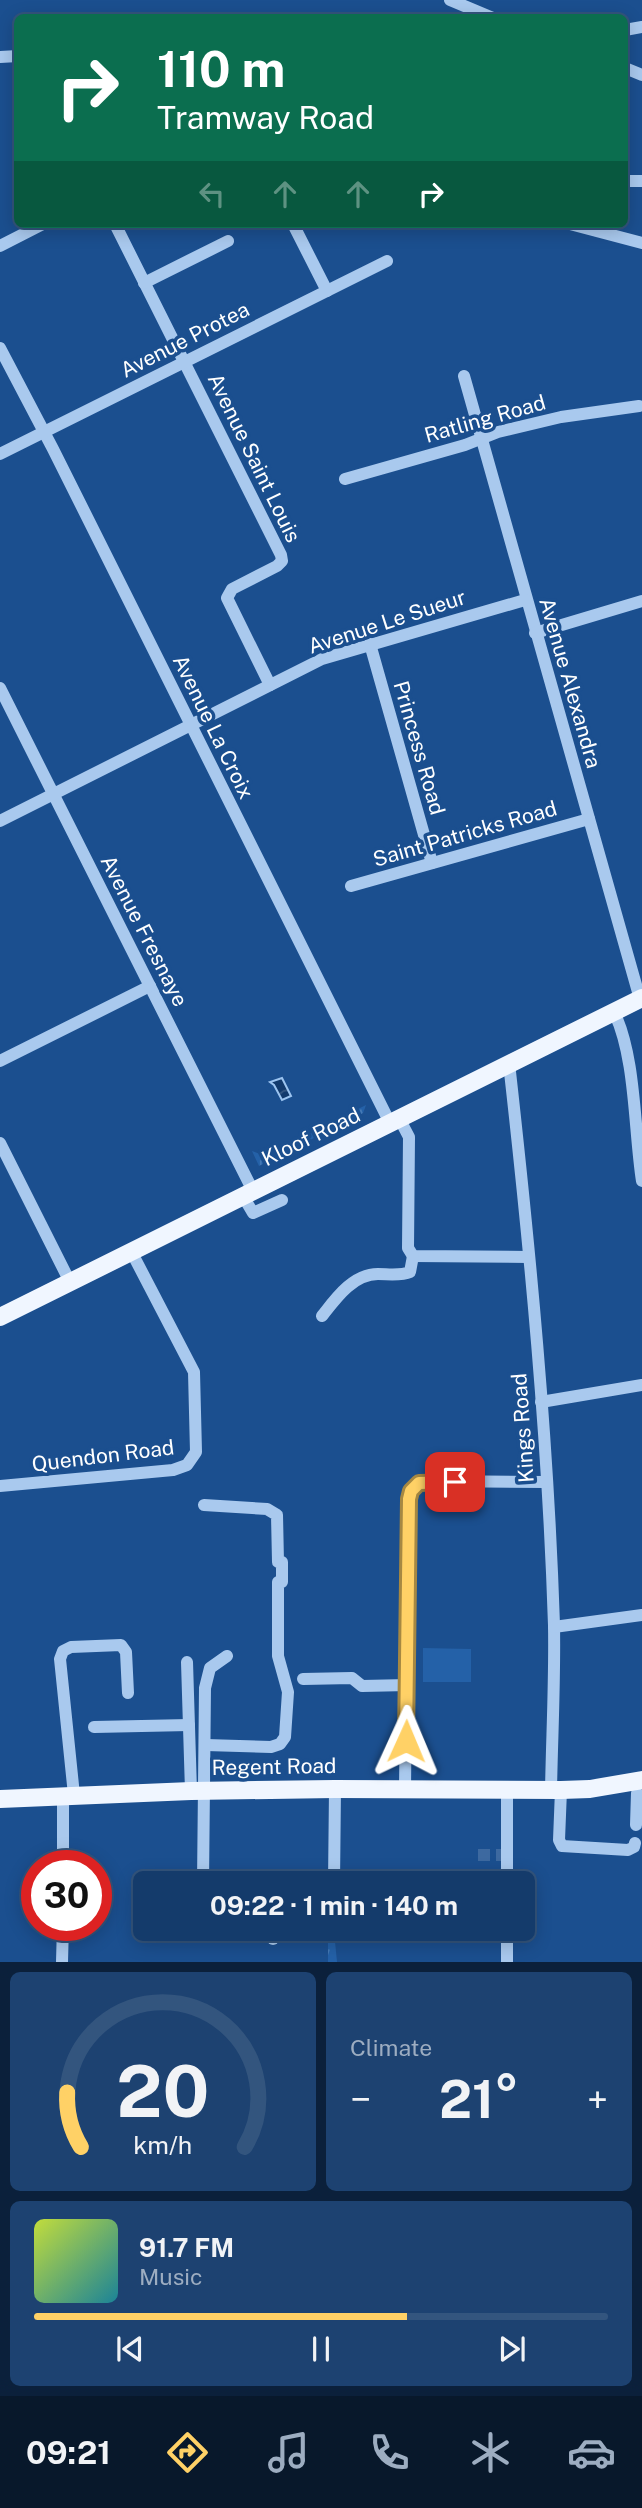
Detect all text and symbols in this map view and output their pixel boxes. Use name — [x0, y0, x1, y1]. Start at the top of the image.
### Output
text: 110 m — [157, 40, 285, 98]
icon: right — [42, 42, 133, 133]
text: Tramway Road — [157, 99, 374, 136]
icon: left — [193, 175, 231, 213]
icon: ahead — [266, 175, 304, 213]
icon: ahead — [339, 175, 377, 213]
icon: right — [412, 175, 450, 213]
street label: Avenue Protea — [116, 296, 253, 383]
street label: Avenue Saint Louis — [203, 369, 306, 546]
street label: Ratling Road — [421, 389, 548, 448]
street label: Avenue Le Sueur — [305, 584, 469, 659]
street label: Avenue Alexandra — [534, 595, 607, 771]
street label: Avenue La Croix — [168, 651, 259, 803]
street label: Princess Road — [388, 678, 451, 818]
street label: Saint Patricks Road — [370, 795, 560, 872]
street label: Avenue Fresnaye — [96, 851, 193, 1011]
street label: Kloof Road — [257, 1102, 364, 1171]
street label: Kings Road — [506, 1372, 539, 1484]
street label: Quendon Road — [30, 1434, 176, 1477]
pin — [425, 1452, 485, 1512]
icon: arrive — [436, 1463, 474, 1501]
position arrow — [369, 1704, 443, 1778]
street label: Regent Road — [211, 1753, 337, 1780]
speed limit sign: 30 — [21, 1850, 112, 1941]
text: 09:22 · 1 min · 140 m — [210, 1890, 458, 1921]
text: Climate — [350, 2034, 432, 2061]
text: 20 — [116, 2049, 210, 2134]
text: 21° — [439, 2069, 519, 2130]
text: − — [350, 2077, 371, 2122]
text: + — [587, 2077, 608, 2122]
text: km/h — [134, 2130, 192, 2160]
text: 91.7 FM — [139, 2232, 234, 2263]
text: Music — [139, 2263, 203, 2290]
icon: previous — [111, 2330, 149, 2368]
icon: pause — [302, 2330, 340, 2368]
icon: next — [493, 2330, 531, 2368]
icon: directions — [163, 2428, 212, 2477]
icon: music — [264, 2428, 313, 2477]
icon: phone — [365, 2428, 414, 2477]
icon: climate — [466, 2428, 515, 2477]
icon: car — [567, 2428, 616, 2477]
text: 09:21 — [26, 2434, 111, 2471]

